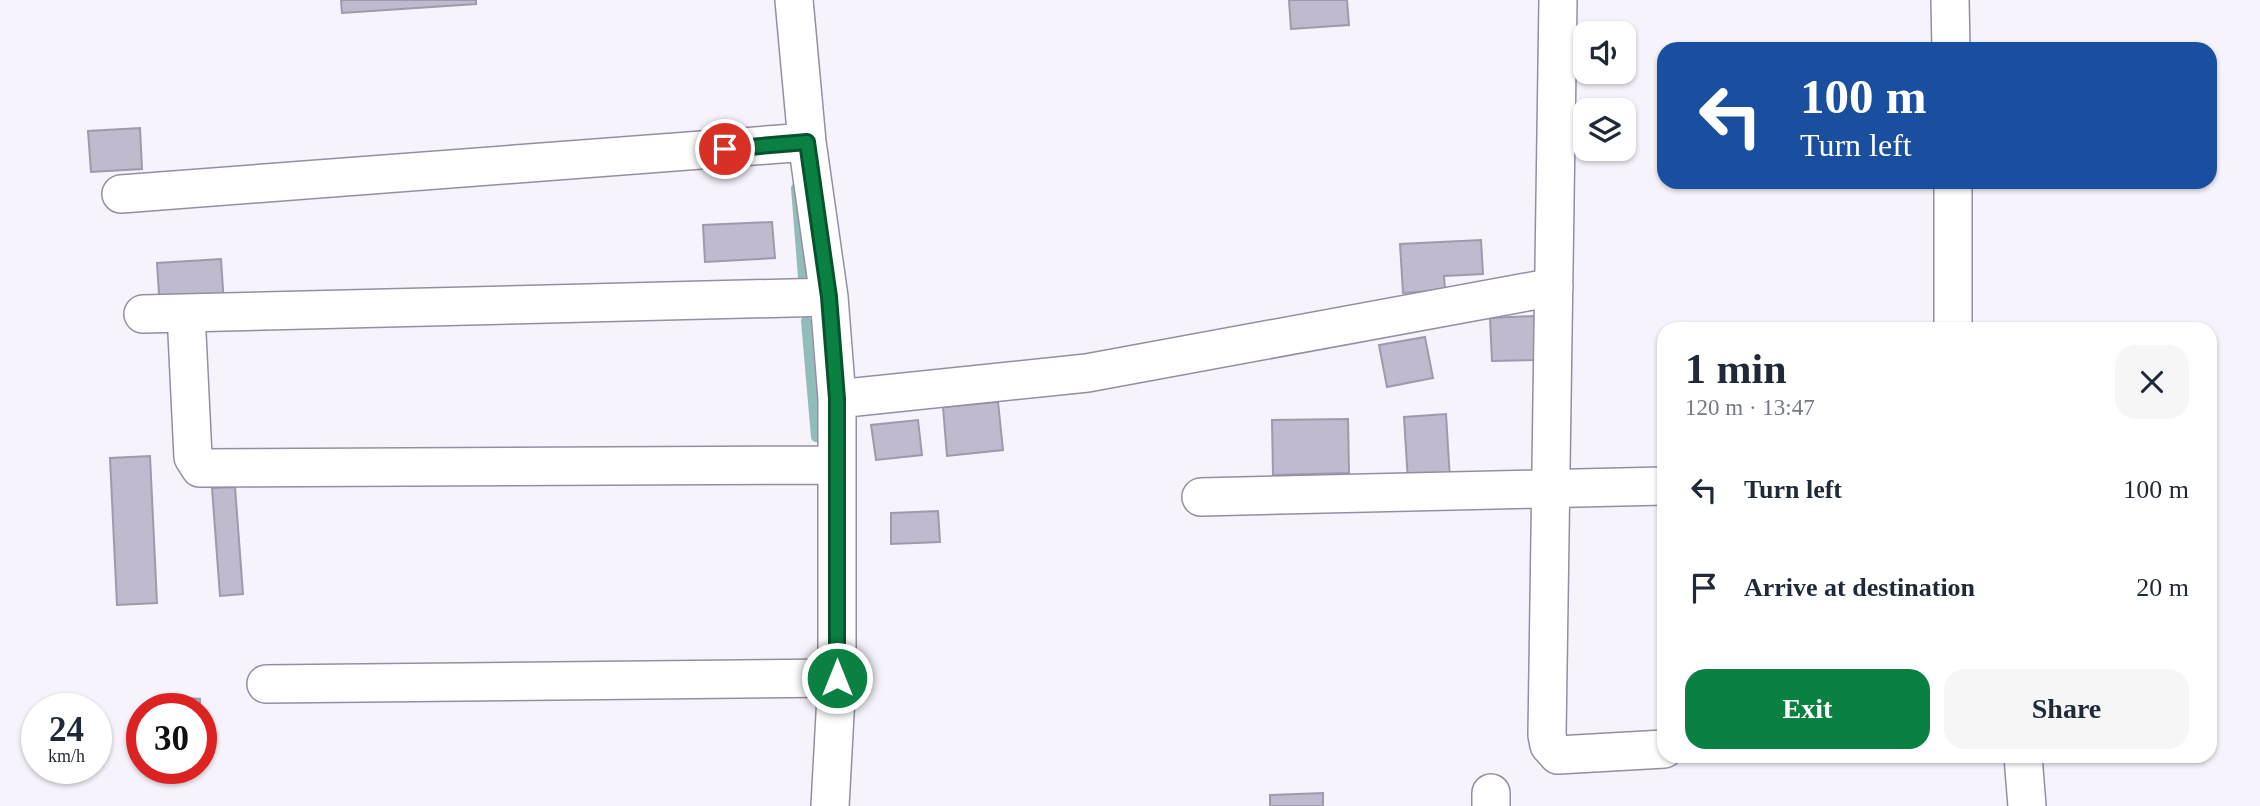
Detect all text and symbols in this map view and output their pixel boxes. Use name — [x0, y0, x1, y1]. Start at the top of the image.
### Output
map controls — [1573, 21, 1636, 161]
button: sound — [1573, 21, 1636, 84]
text: 100 m — [1800, 69, 1927, 124]
icon: left — [1685, 70, 1776, 161]
button: layers — [1573, 98, 1636, 161]
pin — [695, 119, 755, 179]
text: Turn left — [1800, 127, 1912, 163]
icon: arrive — [706, 130, 744, 168]
button: close — [2115, 345, 2189, 419]
text: 1 min — [1685, 346, 1787, 392]
text: 120 m · 13:47 — [1685, 395, 1815, 420]
icon: left — [1685, 471, 1723, 509]
text: Turn left — [1744, 475, 1842, 504]
text: 100 m — [2123, 475, 2189, 504]
icon: arrive — [1685, 569, 1723, 607]
text: Arrive at destination — [1744, 573, 1975, 602]
text: 20 m — [2136, 573, 2189, 602]
position arrow — [800, 641, 874, 715]
button: Exit — [1685, 669, 1930, 749]
button: Share — [1944, 669, 2189, 749]
speed limit sign: 30 — [126, 693, 217, 784]
text: 24 — [49, 710, 84, 749]
text: km/h — [48, 746, 85, 766]

